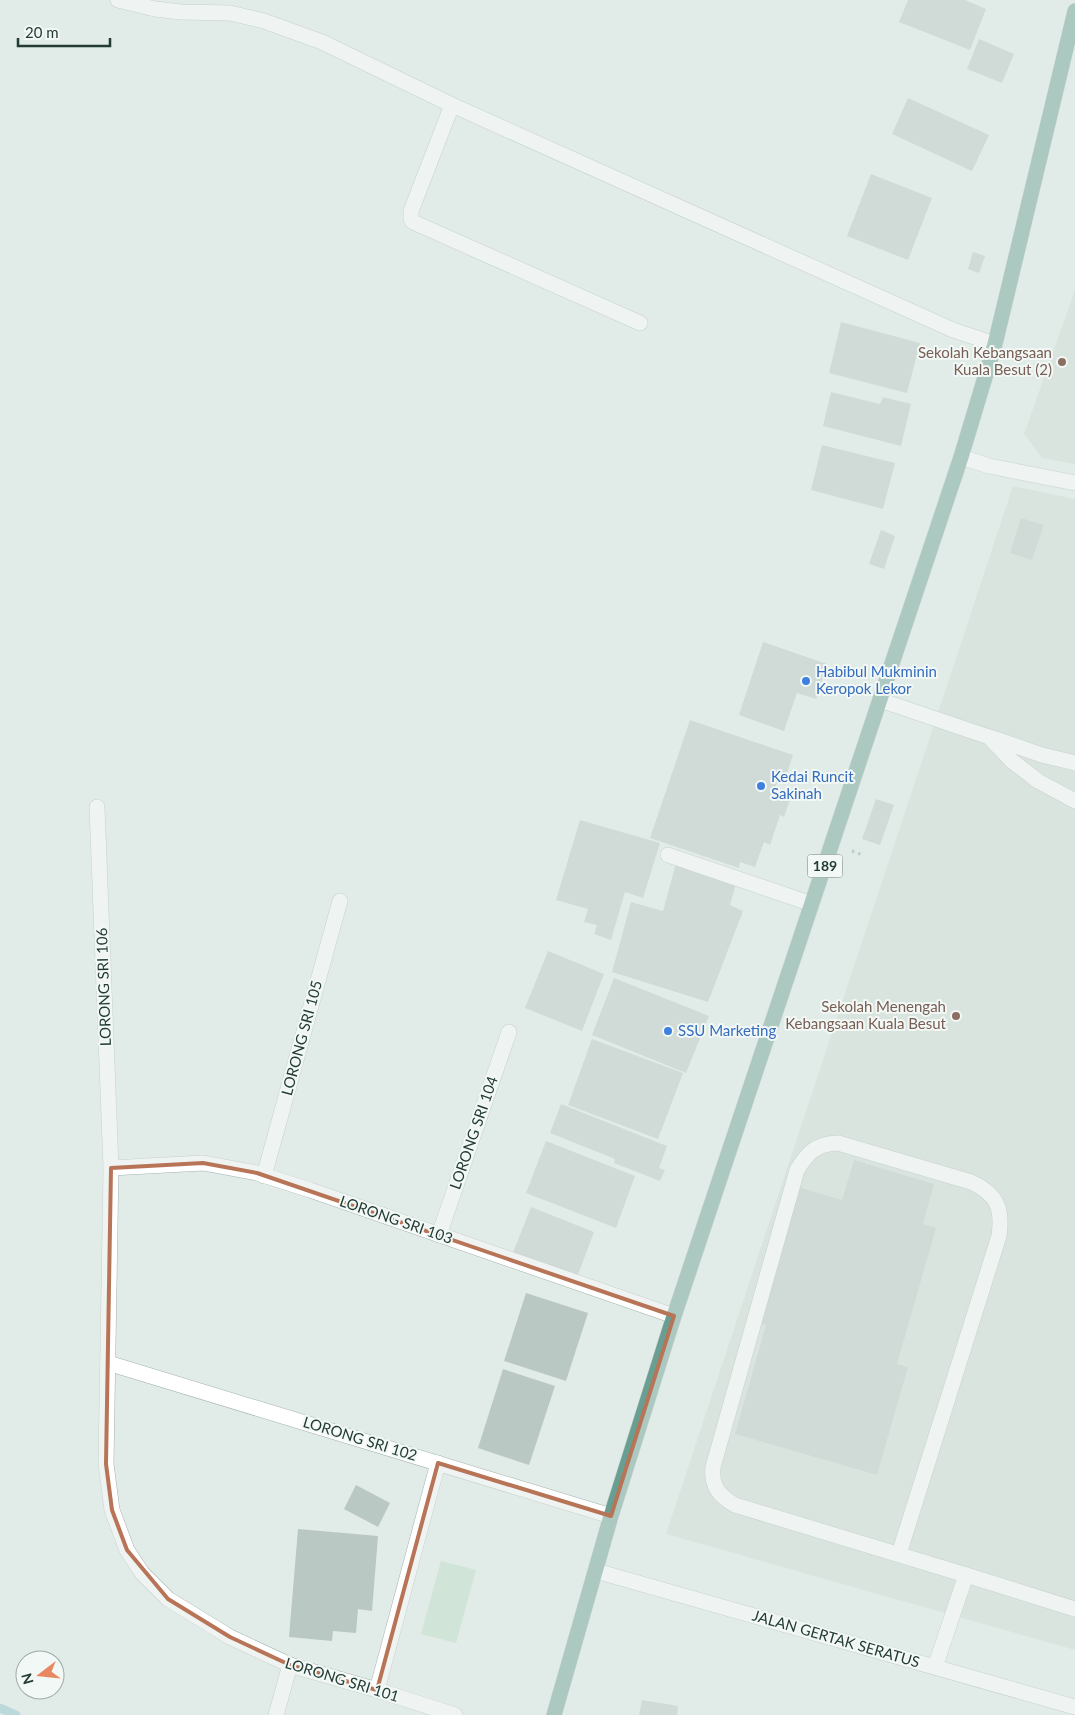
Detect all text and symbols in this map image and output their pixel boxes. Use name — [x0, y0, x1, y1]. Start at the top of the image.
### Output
scale bar — [18, 15, 110, 47]
text: 20 m — [25, 23, 59, 41]
place label: Sekolah Kebangsaan Kuala Besut (2) — [918, 343, 1052, 378]
marker: Sekolah Kebangsaan Kuala Besut (2) — [1056, 356, 1068, 368]
place label: Habibul Mukminin Keropok Lekor — [816, 662, 937, 697]
marker: Habibul Mukminin Keropok Lekor — [800, 675, 812, 687]
place label: Kedai Runcit Sakinah — [771, 767, 854, 802]
marker: Kedai Runcit Sakinah — [755, 780, 767, 792]
road number: 189 — [808, 854, 842, 878]
street label: LORONG SRI 106 — [92, 927, 114, 1047]
street label: LORONG SRI 105 — [277, 978, 325, 1097]
place label: Sekolah Menengah Kebangsaan Kuala Besut — [785, 997, 947, 1032]
marker: Sekolah Menengah Kebangsaan Kuala Besut — [950, 1010, 962, 1022]
place label: SSU Marketing — [678, 1021, 776, 1039]
marker: SSU Marketing — [662, 1025, 674, 1037]
street label: LORONG SRI 104 — [445, 1073, 501, 1192]
street label: LORONG SRI 103 — [337, 1191, 455, 1247]
street label: LORONG SRI 102 — [301, 1412, 420, 1464]
street label: JALAN GERTAK SERATUS — [751, 1606, 922, 1671]
north arrow — [15, 1650, 65, 1700]
street label: LORONG SRI 101 — [283, 1653, 402, 1705]
text: N — [17, 1671, 37, 1686]

